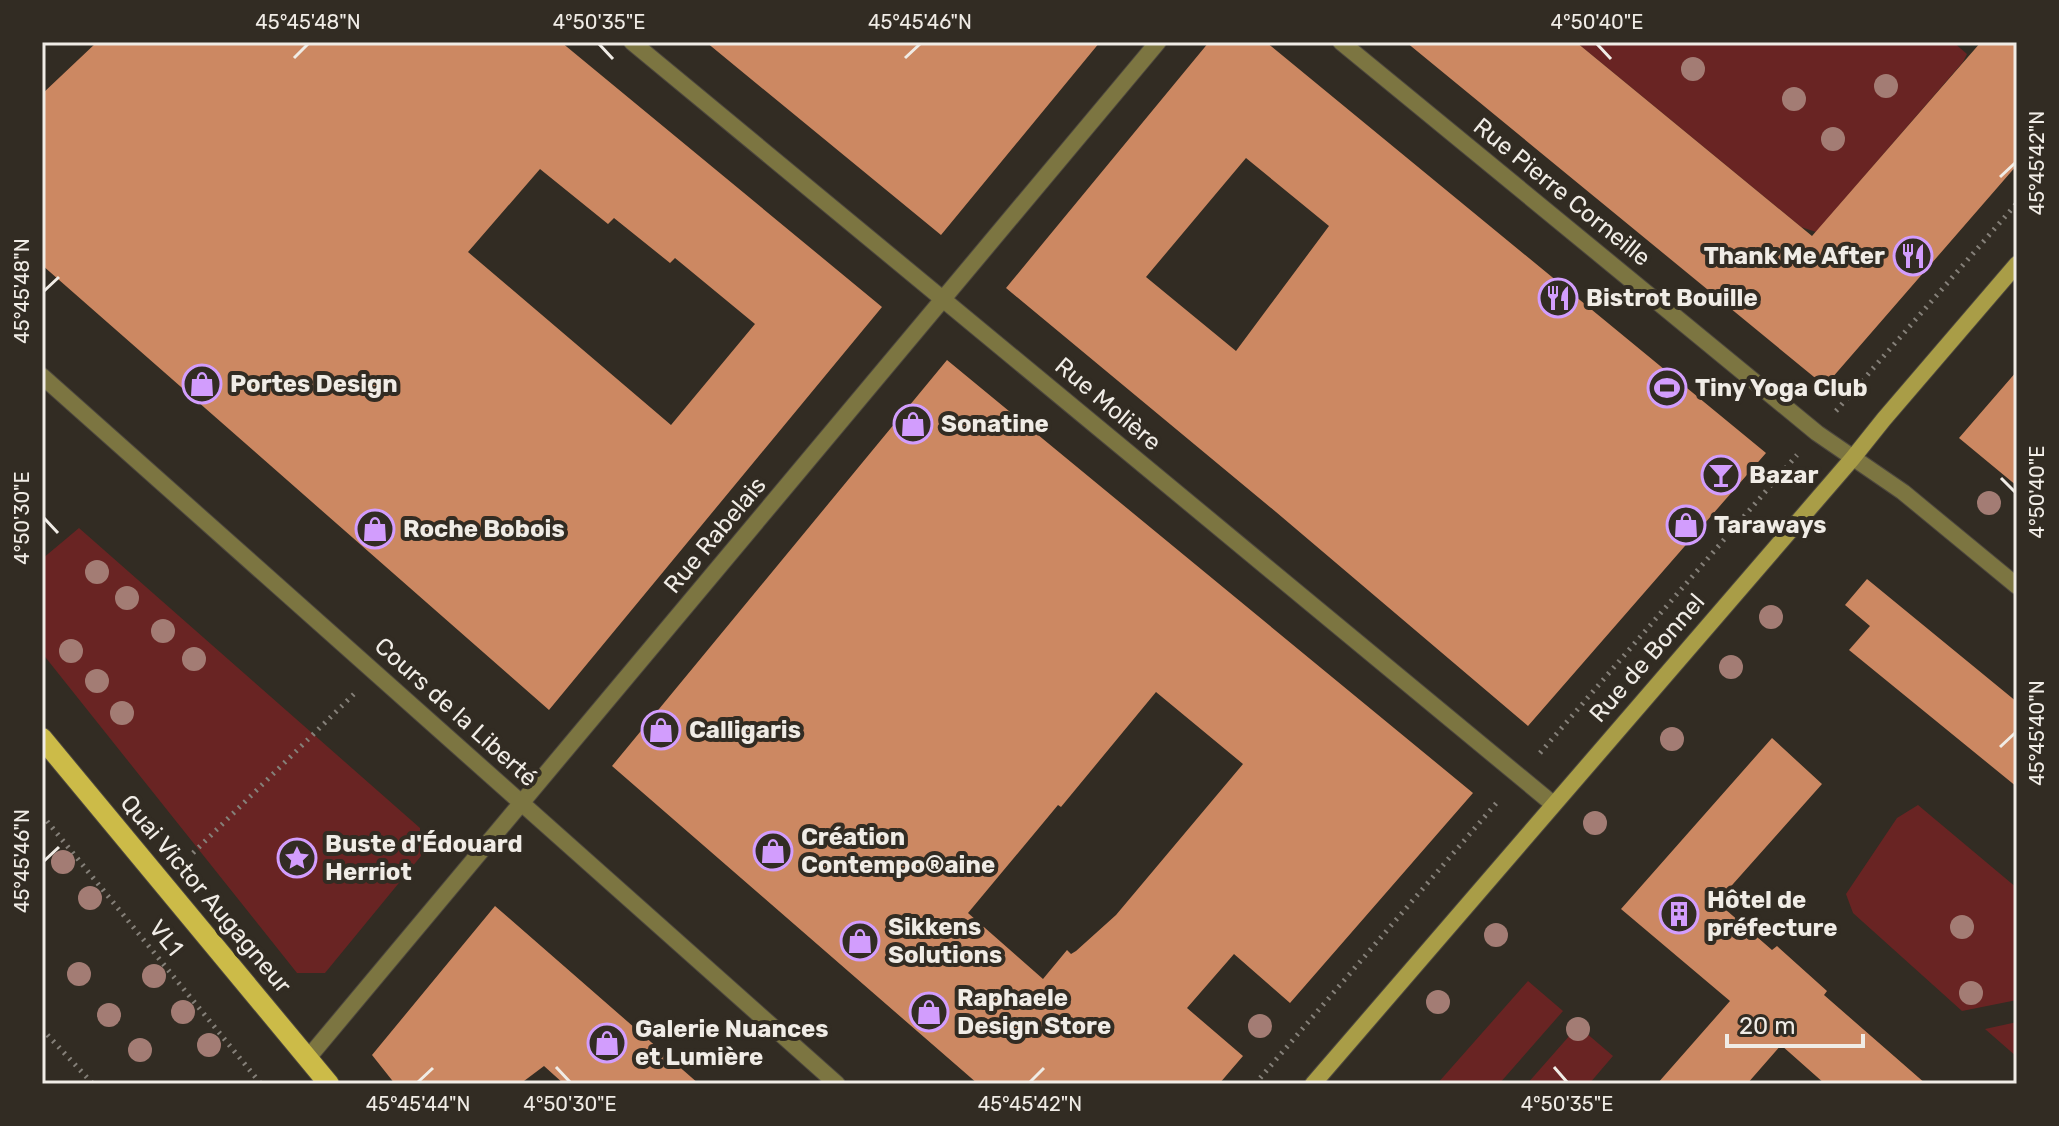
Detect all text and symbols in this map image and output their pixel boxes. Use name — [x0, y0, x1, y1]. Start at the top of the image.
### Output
text: 45°45'48"N — [255, 10, 361, 34]
text: 4°50'35"E — [553, 10, 645, 34]
text: 45°45'46"N — [868, 10, 972, 34]
text: 4°50'40"E — [1551, 10, 1643, 34]
text: 45°45'42"N — [2025, 111, 2049, 215]
street label: Rue Pierre Corneille — [1468, 112, 1656, 272]
restaurant icon: Thank Me After — [1892, 235, 1934, 277]
text: 45°45'48"N — [10, 238, 34, 344]
place label: Thank Me After — [1704, 242, 1885, 270]
restaurant icon: Bistrot Bouille — [1537, 277, 1579, 319]
place label: Bistrot Bouille — [1586, 284, 1758, 312]
street label: Rue Molière — [1049, 352, 1167, 456]
shop icon: Portes Design — [181, 363, 223, 405]
sports icon: Tiny Yoga Club — [1646, 367, 1688, 409]
place label: Portes Design — [230, 370, 398, 398]
place label: Tiny Yoga Club — [1695, 374, 1868, 402]
shop icon: Sonatine — [892, 403, 934, 445]
place label: Sonatine — [941, 410, 1049, 438]
text: 4°50'40"E — [2025, 446, 2049, 538]
bar icon: Bazar — [1700, 454, 1742, 496]
place label: Bazar — [1749, 461, 1818, 489]
text: 4°50'30"E — [10, 471, 34, 565]
street label: Rue Rabelais — [658, 471, 772, 599]
shop icon: Taraways — [1665, 504, 1707, 546]
shop icon: Roche Bobois — [354, 508, 396, 550]
place label: Taraways — [1714, 511, 1826, 539]
place label: Roche Bobois — [403, 515, 565, 543]
street label: Rue de Bonnel — [1584, 588, 1710, 728]
street label: Cours de la Liberté — [369, 632, 543, 792]
text: 45°45'40"N — [2025, 680, 2049, 786]
shop icon: Calligaris — [640, 709, 682, 751]
place label: Calligaris — [689, 716, 801, 744]
street label: Quai Victor Augagneur — [115, 789, 297, 999]
text: 45°45'46"N — [10, 809, 34, 913]
place label: Création Contempo®aine — [801, 823, 995, 879]
place label: Buste d'Édouard Herriot — [325, 830, 523, 886]
shop icon: Création Contempo®aine — [752, 830, 794, 872]
place icon: Buste d'Édouard Herriot — [276, 837, 318, 879]
place label: Hôtel de préfecture — [1707, 886, 1838, 942]
building icon: Hôtel de préfecture — [1658, 893, 1700, 935]
place label: Sikkens Solutions — [888, 913, 1002, 969]
street label: VL1 — [143, 914, 189, 962]
shop icon: Sikkens Solutions — [839, 920, 881, 962]
place label: Raphaele Design Store — [957, 984, 1111, 1040]
shop icon: Raphaele Design Store — [908, 991, 950, 1033]
scale bar — [1727, 998, 1863, 1048]
text: 20 m — [1739, 1012, 1796, 1040]
place label: Galerie Nuances et Lumière — [635, 1015, 829, 1071]
shop icon: Galerie Nuances et Lumière — [586, 1022, 628, 1064]
text: 45°45'44"N — [366, 1092, 470, 1116]
text: 4°50'30"E — [523, 1092, 617, 1116]
text: 45°45'42"N — [978, 1092, 1082, 1116]
text: 4°50'35"E — [1521, 1092, 1613, 1116]

